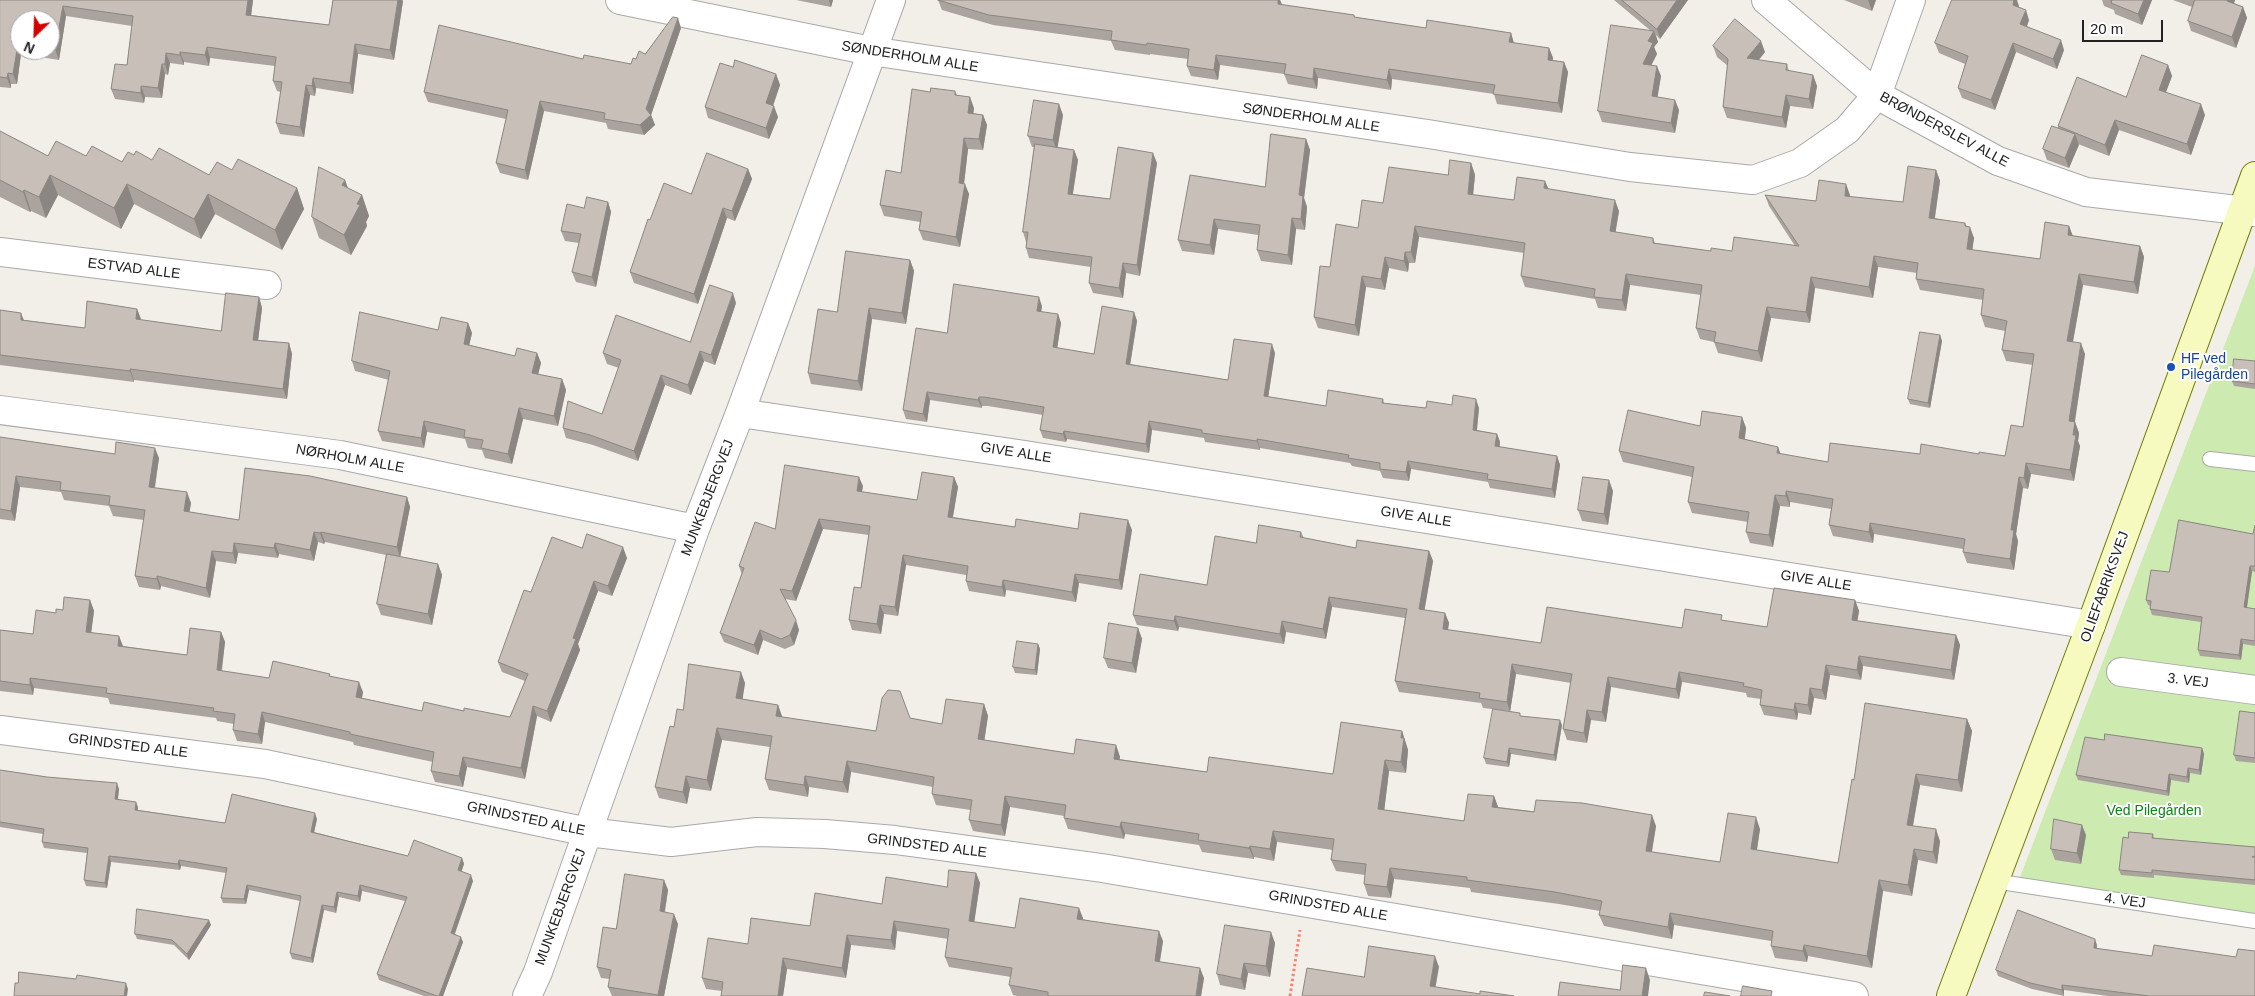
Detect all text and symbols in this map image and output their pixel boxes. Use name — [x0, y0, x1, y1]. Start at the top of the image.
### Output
north arrow — [10, 10, 60, 60]
scale bar — [2085, 10, 2166, 42]
text: 20 m — [2090, 20, 2123, 37]
text: N — [21, 38, 37, 57]
street label: SØNDERHOLM ALLE — [840, 38, 980, 76]
street label: BRØNDERSLEV ALLE — [1877, 89, 2011, 171]
street label: SØNDERHOLM ALLE — [1241, 100, 1381, 136]
street label: ESTVAD ALLE — [87, 255, 181, 283]
place label: HF ved Pilegården — [2181, 351, 2248, 384]
marker: HF ved Pilegården — [2165, 361, 2177, 373]
street label: MUNKEBJERGVEJ — [678, 438, 738, 558]
street label: GIVE ALLE — [979, 439, 1053, 467]
street label: NØRHOLM ALLE — [295, 441, 405, 477]
street label: GIVE ALLE — [1379, 503, 1453, 531]
street label: OLIEFABRIKSVEJ — [2077, 529, 2133, 645]
street label: GIVE ALLE — [1779, 567, 1853, 595]
street label: 3. VEJ — [2167, 670, 2209, 692]
street label: GRINDSTED ALLE — [67, 730, 189, 762]
street label: GRINDSTED ALLE — [465, 798, 587, 840]
park label: Ved Pilegården — [2107, 803, 2201, 819]
street label: GRINDSTED ALLE — [866, 830, 988, 862]
street label: MUNKEBJERGVEJ — [532, 846, 590, 968]
street label: GRINDSTED ALLE — [1267, 887, 1389, 925]
street label: 4. VEJ — [2103, 890, 2147, 912]

